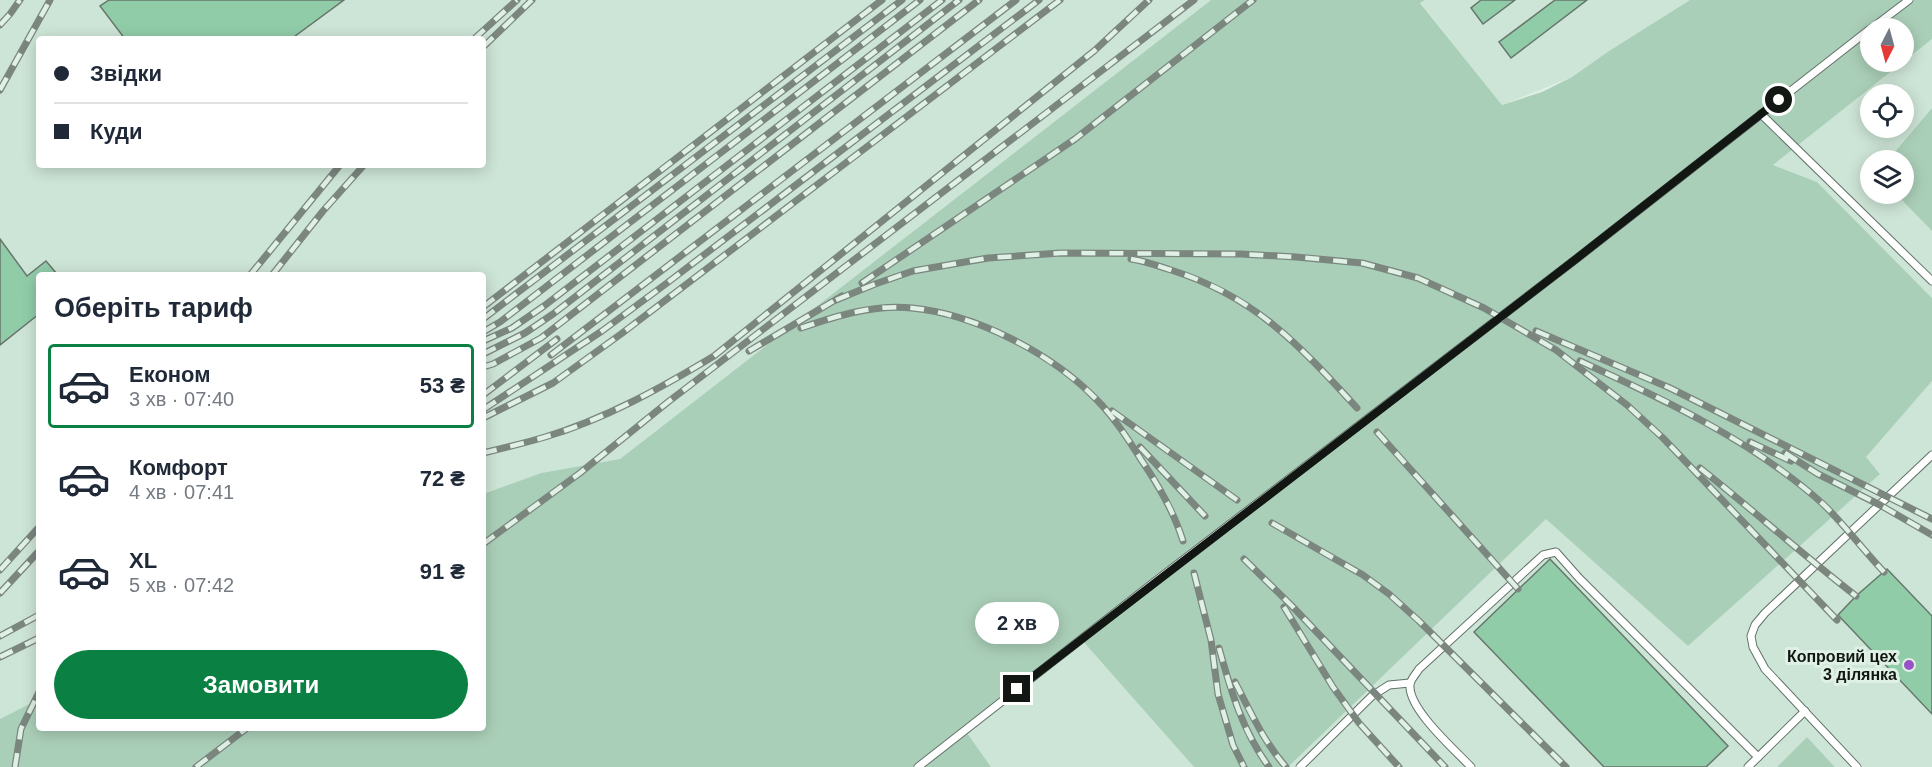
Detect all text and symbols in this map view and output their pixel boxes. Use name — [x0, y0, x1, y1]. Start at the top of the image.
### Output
north arrow — [1860, 18, 1914, 72]
map controls — [1860, 18, 1914, 204]
text: Звідки — [90, 61, 162, 86]
button: locate — [1860, 84, 1914, 138]
route start — [1765, 86, 1792, 113]
text: Куди — [90, 119, 143, 144]
button: layers — [1860, 150, 1914, 204]
text: Оберіть тариф — [54, 293, 253, 323]
icon: car — [57, 359, 111, 413]
text: Економ — [129, 362, 211, 387]
text: 53 ₴ — [420, 373, 465, 398]
text: 3 хв · 07:40 — [129, 388, 234, 410]
icon: car — [57, 452, 111, 506]
text: Комфорт — [129, 455, 228, 480]
text: 72 ₴ — [420, 466, 465, 491]
text: 4 хв · 07:41 — [129, 481, 234, 503]
icon: car — [57, 545, 111, 599]
text: XL — [129, 548, 157, 573]
text: 91 ₴ — [420, 559, 465, 584]
text: 5 хв · 07:42 — [129, 574, 234, 596]
callout: 2 хв — [975, 602, 1059, 644]
text: 2 хв — [997, 612, 1037, 634]
place label: Копровий цех 3 ділянка — [1787, 648, 1897, 683]
button: Замовити — [54, 650, 468, 719]
marker: Копровий цех 3 ділянка — [1902, 658, 1916, 672]
route end — [1003, 675, 1030, 702]

